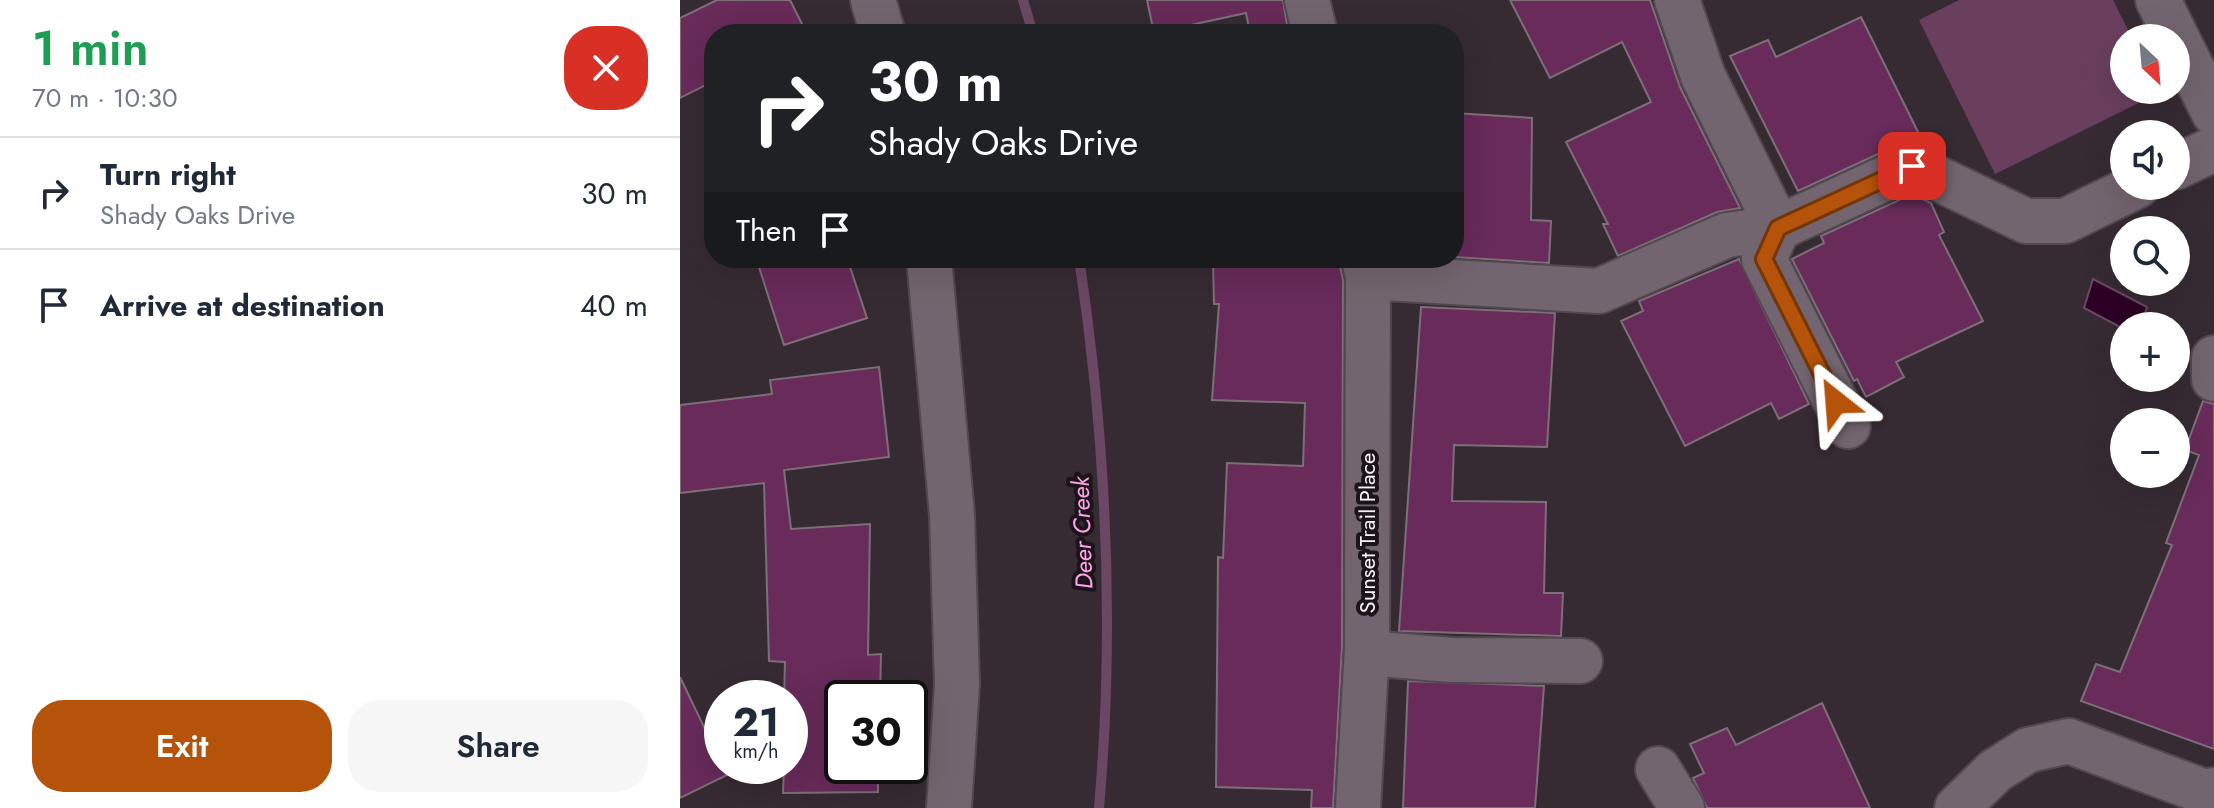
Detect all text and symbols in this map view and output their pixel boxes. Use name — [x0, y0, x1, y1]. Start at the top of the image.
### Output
text: 1 min — [32, 14, 149, 83]
north arrow — [2110, 24, 2190, 104]
map controls — [2110, 24, 2190, 488]
button: close — [564, 26, 648, 110]
text: 30 m — [868, 41, 1003, 122]
icon: right — [736, 56, 840, 160]
text: 70 m · 10:30 — [32, 79, 178, 117]
text: Shady Oaks Drive — [868, 116, 1138, 168]
button: sound — [2110, 120, 2190, 200]
pin — [1878, 132, 1946, 200]
icon: arrive — [1890, 144, 1934, 188]
text: Turn right — [100, 153, 236, 196]
icon: right — [32, 171, 76, 215]
text: 30 m — [581, 172, 648, 215]
text: Shady Oaks Drive — [100, 196, 295, 234]
icon: arrive — [813, 208, 857, 252]
text: Then — [736, 209, 797, 252]
button: search — [2110, 216, 2190, 296]
icon: arrive — [32, 283, 76, 327]
text: Arrive at destination — [100, 284, 385, 327]
text: 40 m — [580, 284, 648, 327]
button: + — [2110, 312, 2190, 392]
position arrow — [1794, 360, 1878, 444]
button: − — [2110, 408, 2190, 488]
street label: Sunset Trail Place — [1351, 453, 1383, 613]
water label: Deer Creek — [1062, 474, 1101, 590]
speed limit sign: 30 — [824, 680, 928, 784]
text: 21 — [733, 693, 779, 751]
button: Exit — [32, 700, 332, 792]
button: Share — [348, 700, 648, 792]
text: km/h — [733, 737, 779, 766]

